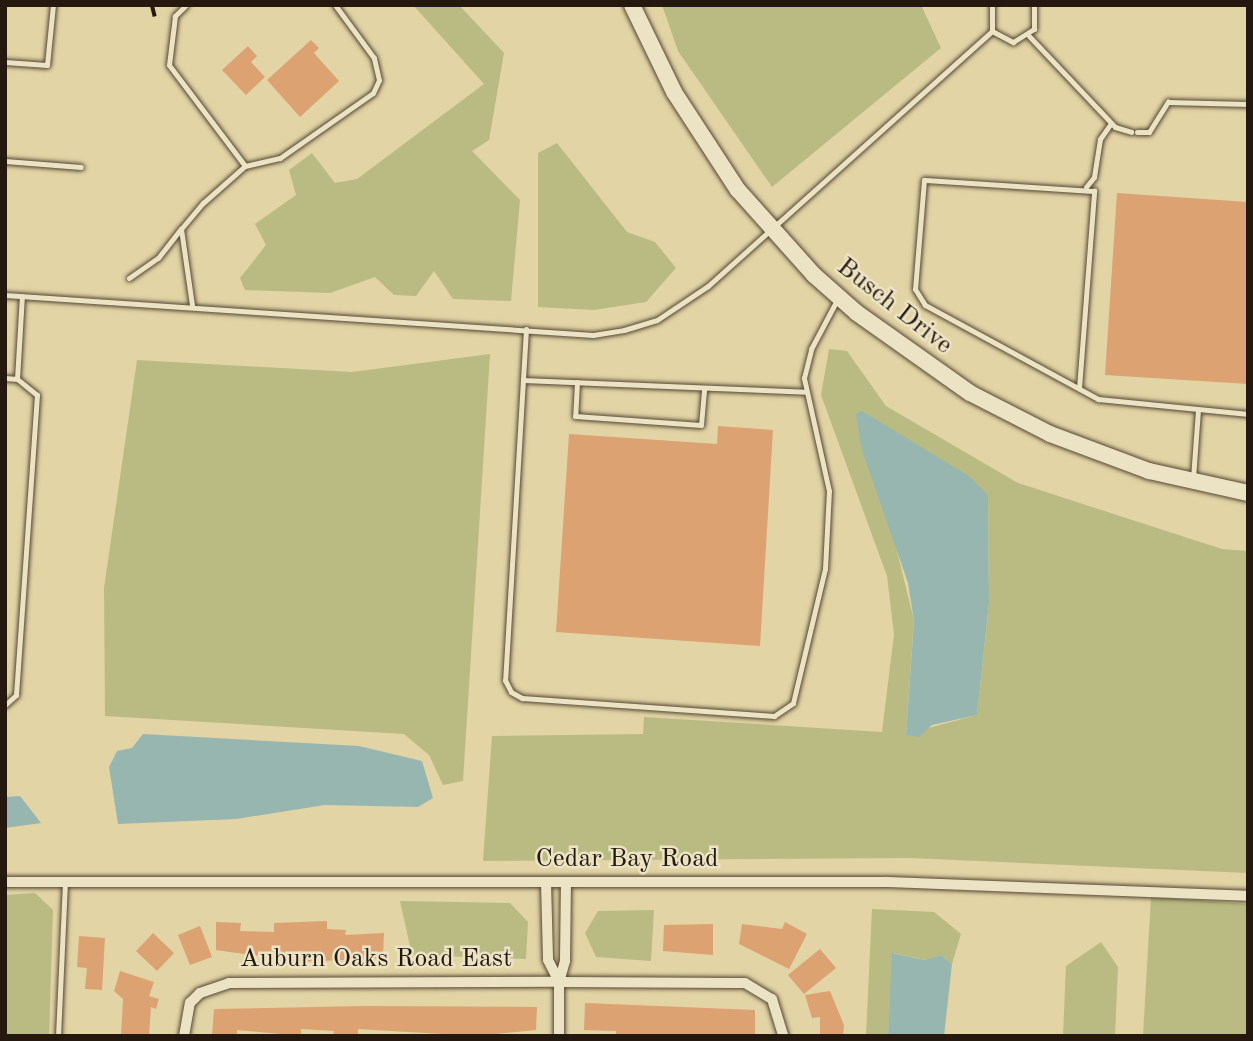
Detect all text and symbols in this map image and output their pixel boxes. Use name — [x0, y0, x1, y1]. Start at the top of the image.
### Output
street label: Busch Drive — [830, 252, 958, 362]
street label: Cedar Bay Road — [535, 844, 719, 876]
street label: Auburn Oaks Road East — [240, 944, 512, 976]

